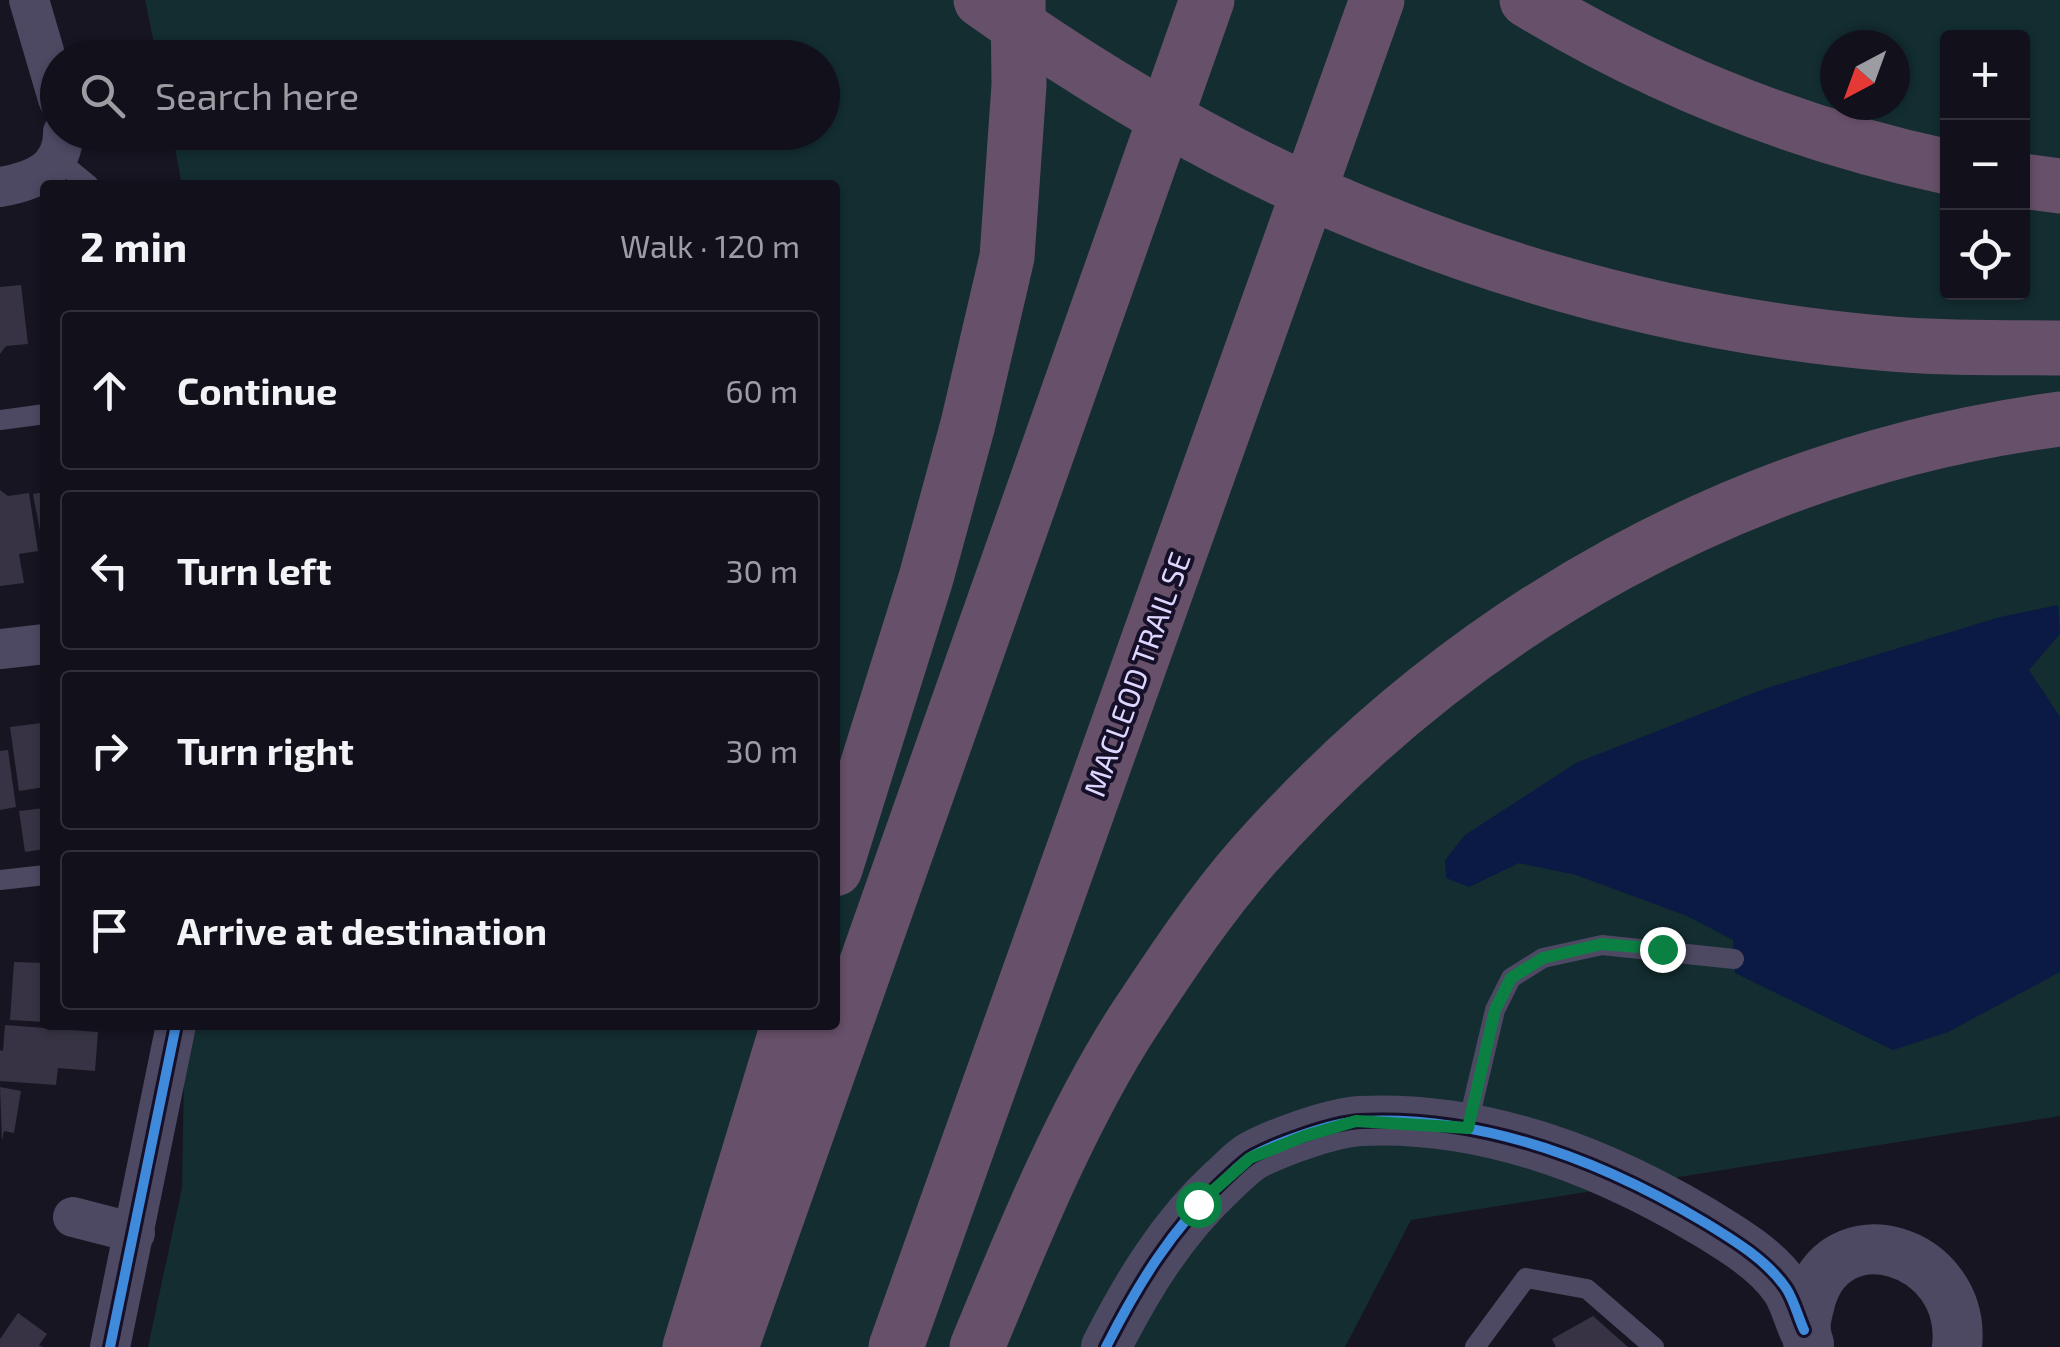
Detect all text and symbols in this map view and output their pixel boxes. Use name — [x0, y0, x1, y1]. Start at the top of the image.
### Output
north arrow — [1820, 30, 1910, 120]
map controls — [1940, 30, 2030, 300]
button: + — [1940, 30, 2030, 120]
search box — [40, 40, 840, 150]
icon: search — [75, 68, 130, 123]
text: Search here — [155, 72, 359, 118]
button: − — [1940, 120, 2030, 210]
button: locate — [1940, 210, 2030, 300]
text: 2 min — [80, 220, 187, 270]
text: Walk · 120 m — [620, 226, 800, 264]
icon: ahead — [82, 363, 137, 418]
text: Continue — [177, 367, 337, 413]
text: 60 m — [725, 371, 798, 409]
icon: left — [82, 543, 137, 598]
text: Turn left — [177, 547, 332, 593]
street label: MACLEOD TRAIL SE — [1075, 547, 1197, 801]
text: 30 m — [726, 551, 798, 589]
icon: right — [82, 723, 137, 778]
text: Turn right — [177, 727, 354, 773]
text: 30 m — [726, 731, 798, 769]
icon: arrive — [82, 903, 137, 958]
text: Arrive at destination — [177, 907, 547, 953]
route end — [1640, 927, 1686, 973]
route start — [1176, 1182, 1222, 1228]

